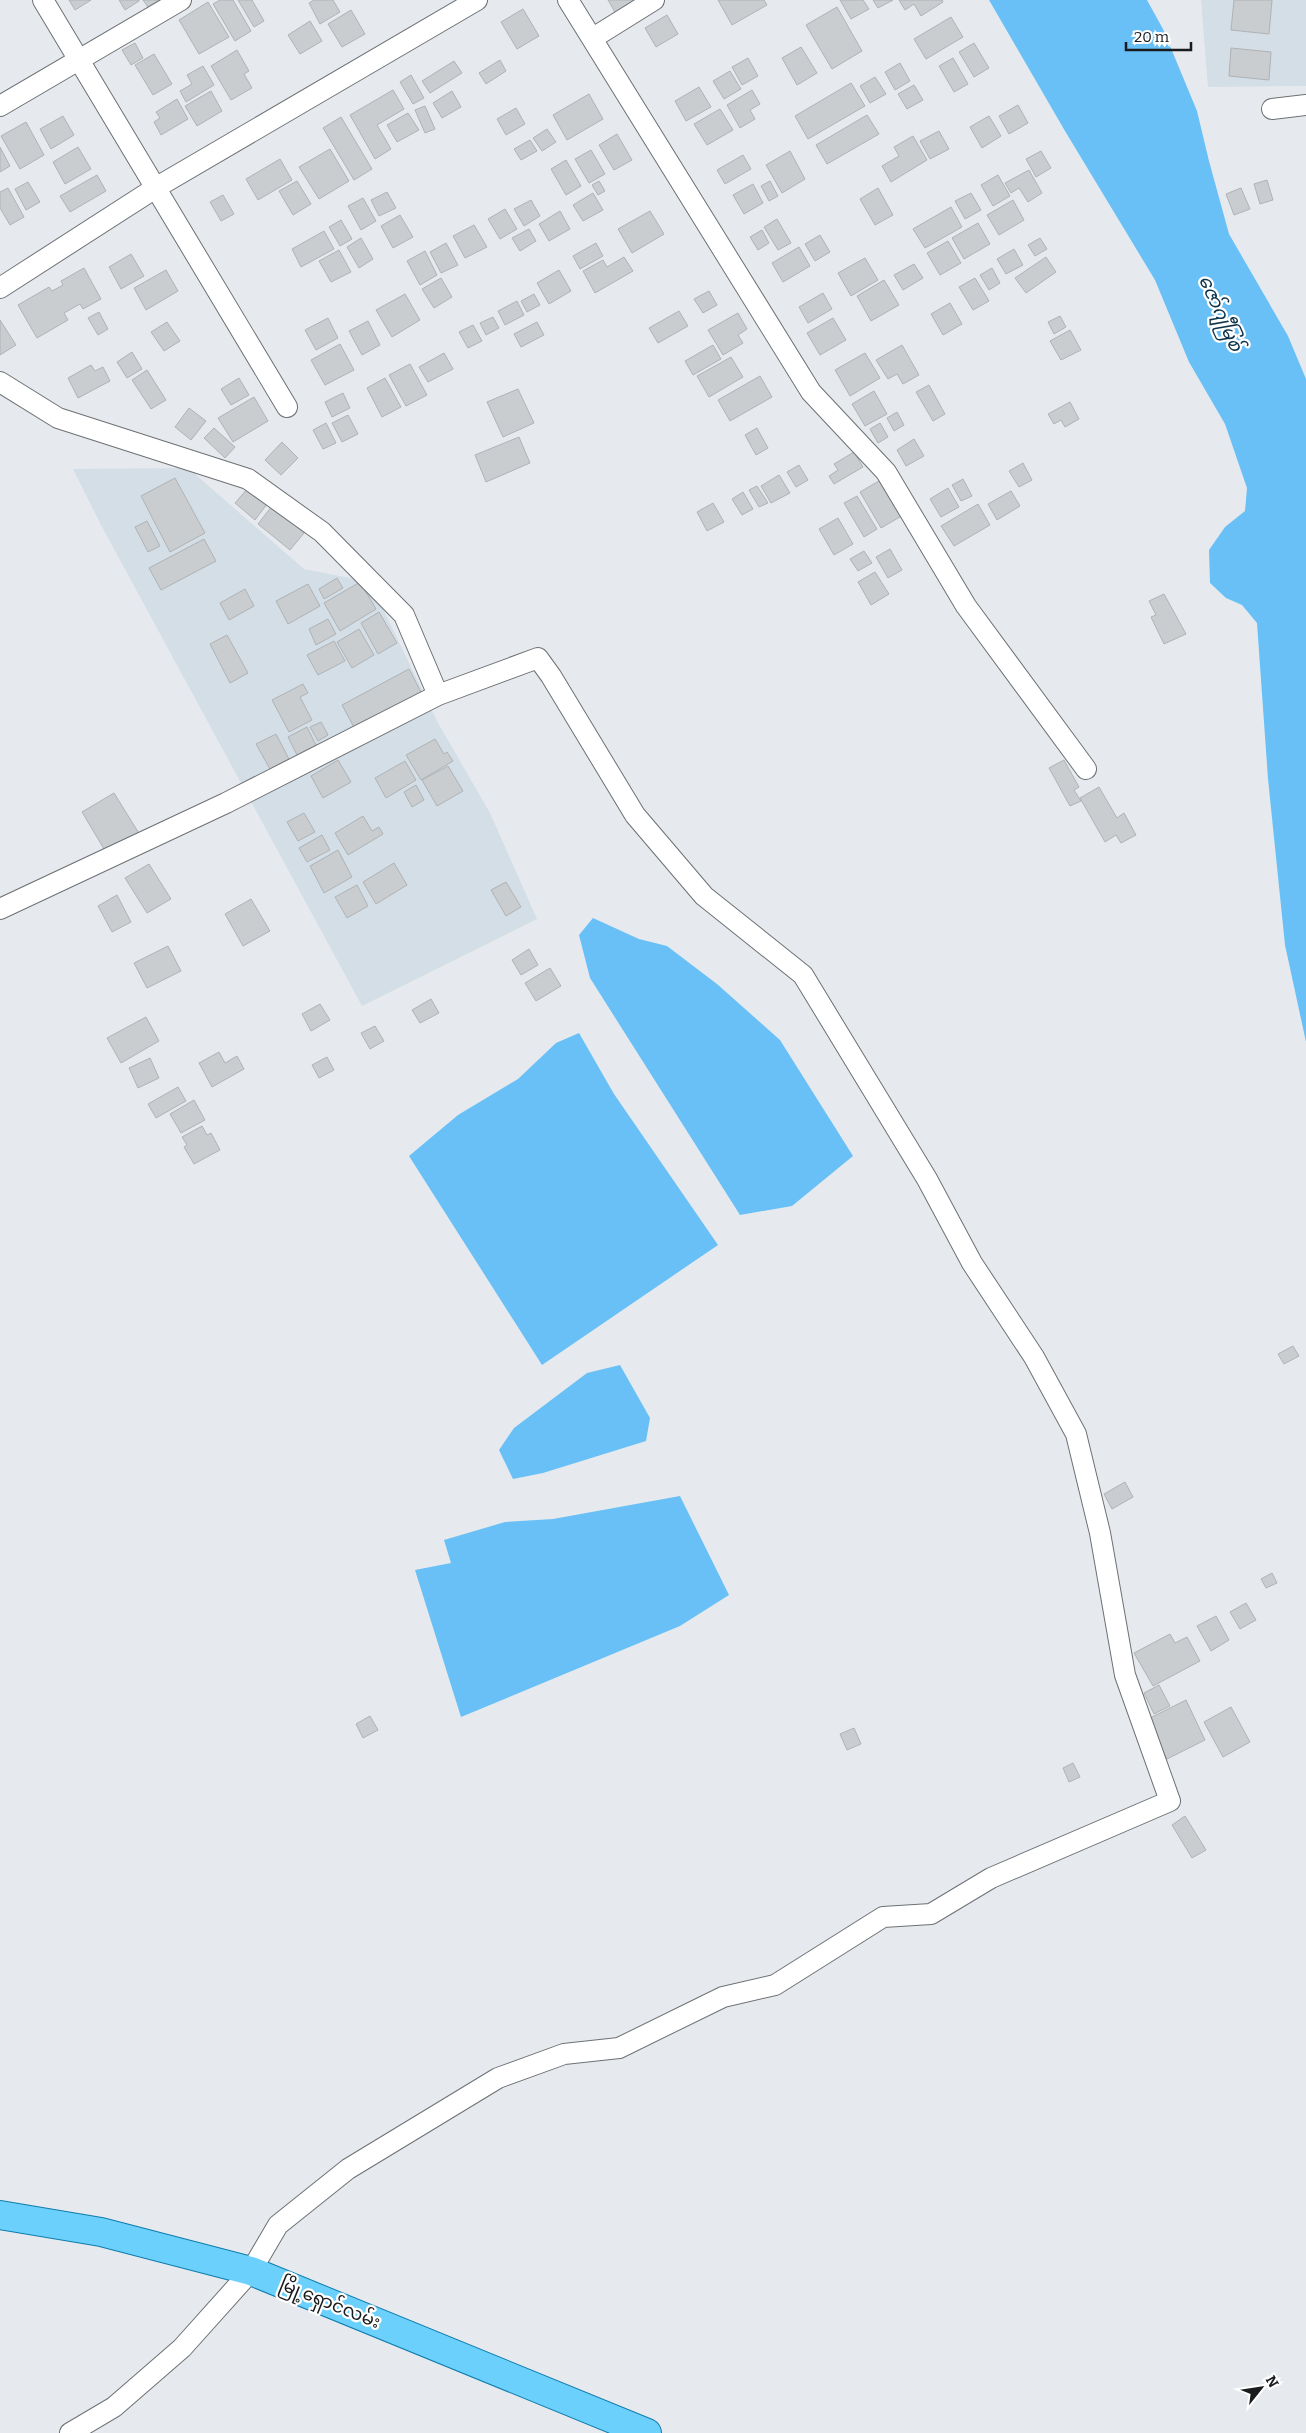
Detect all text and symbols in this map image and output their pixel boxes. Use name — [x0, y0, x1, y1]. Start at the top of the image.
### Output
scale bar — [1126, 20, 1191, 52]
text: 20 m — [1134, 28, 1170, 46]
water label: ဇော်ဂျီမြစ် — [1190, 271, 1250, 358]
street label: မြို့ရှောင်လမ်း — [275, 2270, 385, 2337]
north arrow — [1236, 2363, 1286, 2413]
text: N — [1262, 2373, 1282, 2391]

